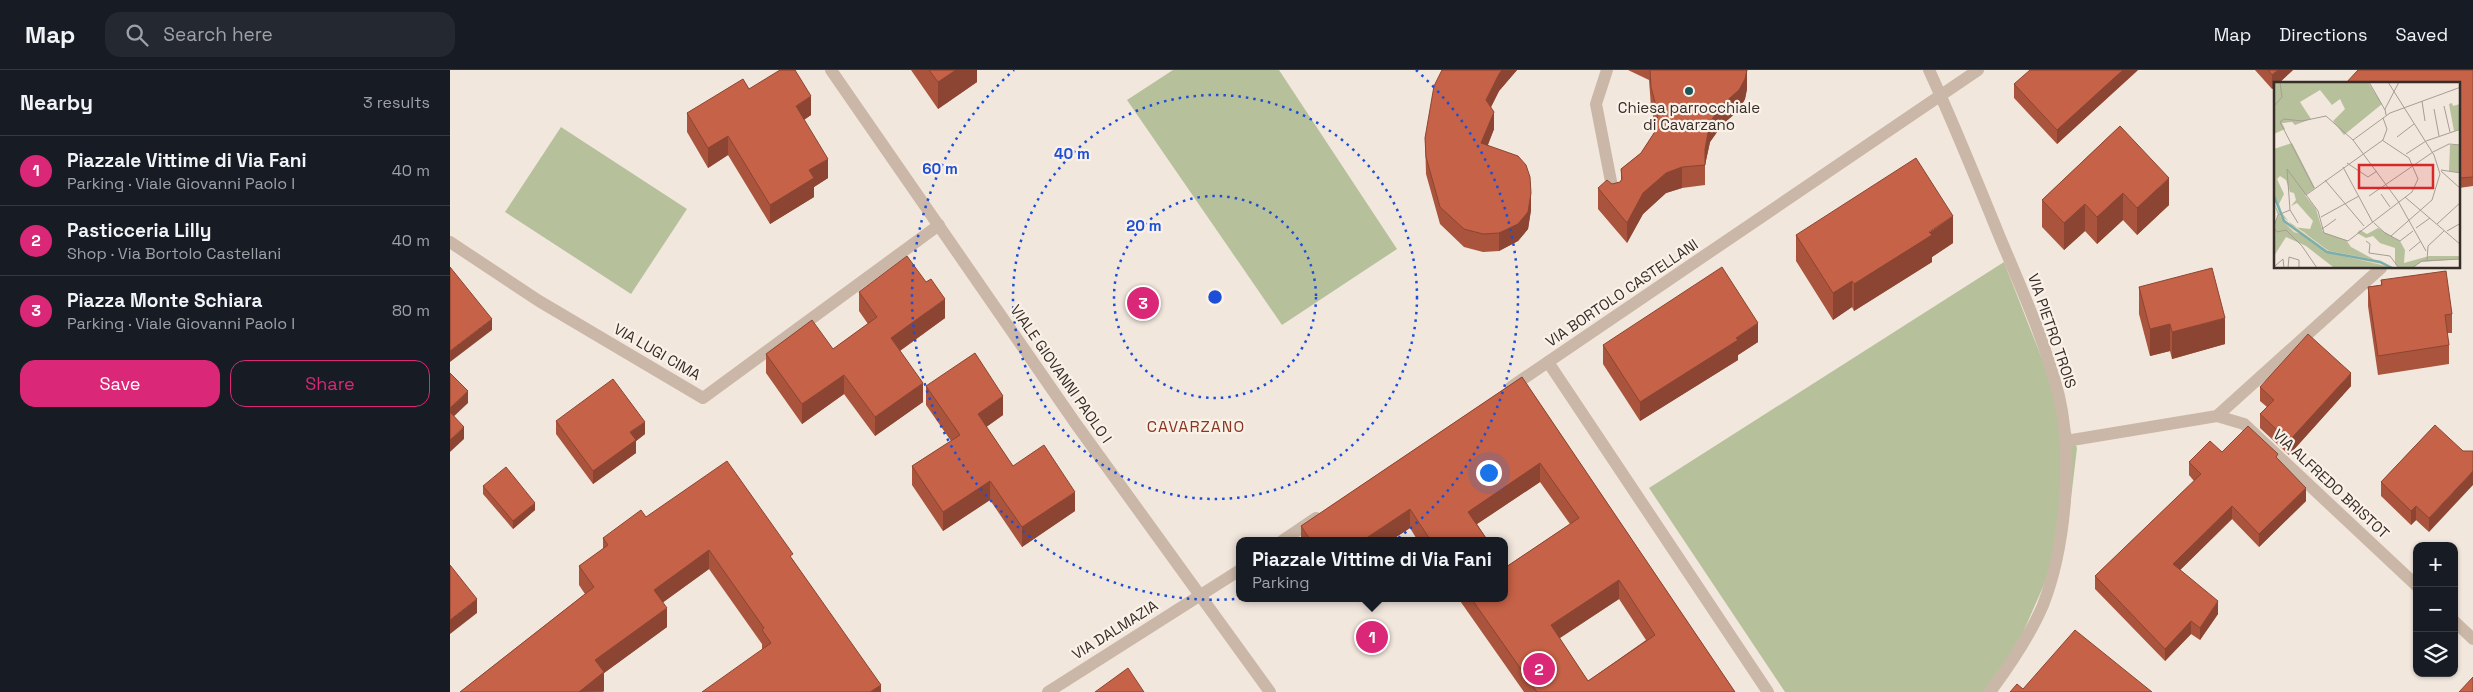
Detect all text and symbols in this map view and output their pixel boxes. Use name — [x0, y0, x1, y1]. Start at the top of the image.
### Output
search box — [105, 12, 455, 57]
text: Map — [25, 19, 75, 50]
icon: search — [123, 21, 151, 49]
text: Search here — [163, 22, 273, 47]
text: Map — [2214, 23, 2251, 46]
text: Directions — [2279, 23, 2368, 46]
text: Saved — [2396, 23, 2448, 46]
inset map — [2274, 82, 2460, 269]
marker: Chiesa parrocchiale di Cavarzano — [1683, 85, 1695, 97]
text: Nearby — [20, 89, 93, 116]
text: 3 results — [363, 92, 430, 113]
place label: Chiesa parrocchiale di Cavarzano — [1618, 98, 1760, 134]
text: 40 m — [1054, 144, 1090, 163]
text: Piazzale Vittime di Via Fani — [67, 148, 307, 173]
text: 60 m — [922, 159, 958, 178]
text: 1 — [32, 160, 40, 181]
text: 40 m — [392, 160, 430, 181]
text: Parking · Viale Giovanni Paolo I — [67, 173, 295, 194]
text: 20 m — [1126, 216, 1162, 235]
text: Pasticceria Lilly — [67, 218, 211, 243]
text: 2 — [31, 230, 41, 251]
text: 40 m — [392, 230, 430, 251]
street label: VIA BORTOLO CASTELLANI — [1542, 234, 1702, 351]
text: Shop · Via Bortolo Castellani — [67, 243, 281, 264]
street label: VIA PIETRO TROIS — [2024, 271, 2081, 391]
pin: 3 — [1127, 284, 1159, 322]
text: Piazza Monte Schiara — [67, 288, 263, 313]
centre of rings — [1206, 288, 1224, 306]
text: 3 — [31, 300, 41, 321]
text: 80 m — [392, 300, 430, 321]
street label: VIALE GIOVANNI PAOLO I — [1006, 301, 1116, 447]
text: Parking · Viale Giovanni Paolo I — [67, 313, 295, 334]
street label: VIA LUGI CIMA — [610, 319, 705, 384]
button: Save — [20, 360, 220, 407]
button: Share — [230, 360, 430, 407]
district label: CAVARZANO — [1147, 416, 1245, 437]
street label: VIA ALFREDO BRISTOT — [2269, 425, 2393, 542]
your location — [1476, 460, 1502, 486]
popup — [1236, 537, 1508, 602]
map controls — [2413, 542, 2458, 677]
button: + — [2413, 542, 2458, 587]
text: Piazzale Vittime di Via Fani — [1252, 547, 1492, 572]
text: Parking — [1252, 572, 1309, 593]
button: − — [2413, 587, 2458, 632]
street label: VIA DALMAZIA — [1068, 595, 1162, 664]
pin: 1 — [1356, 618, 1388, 656]
button: layers — [2413, 632, 2458, 677]
pin: 2 — [1523, 650, 1555, 688]

